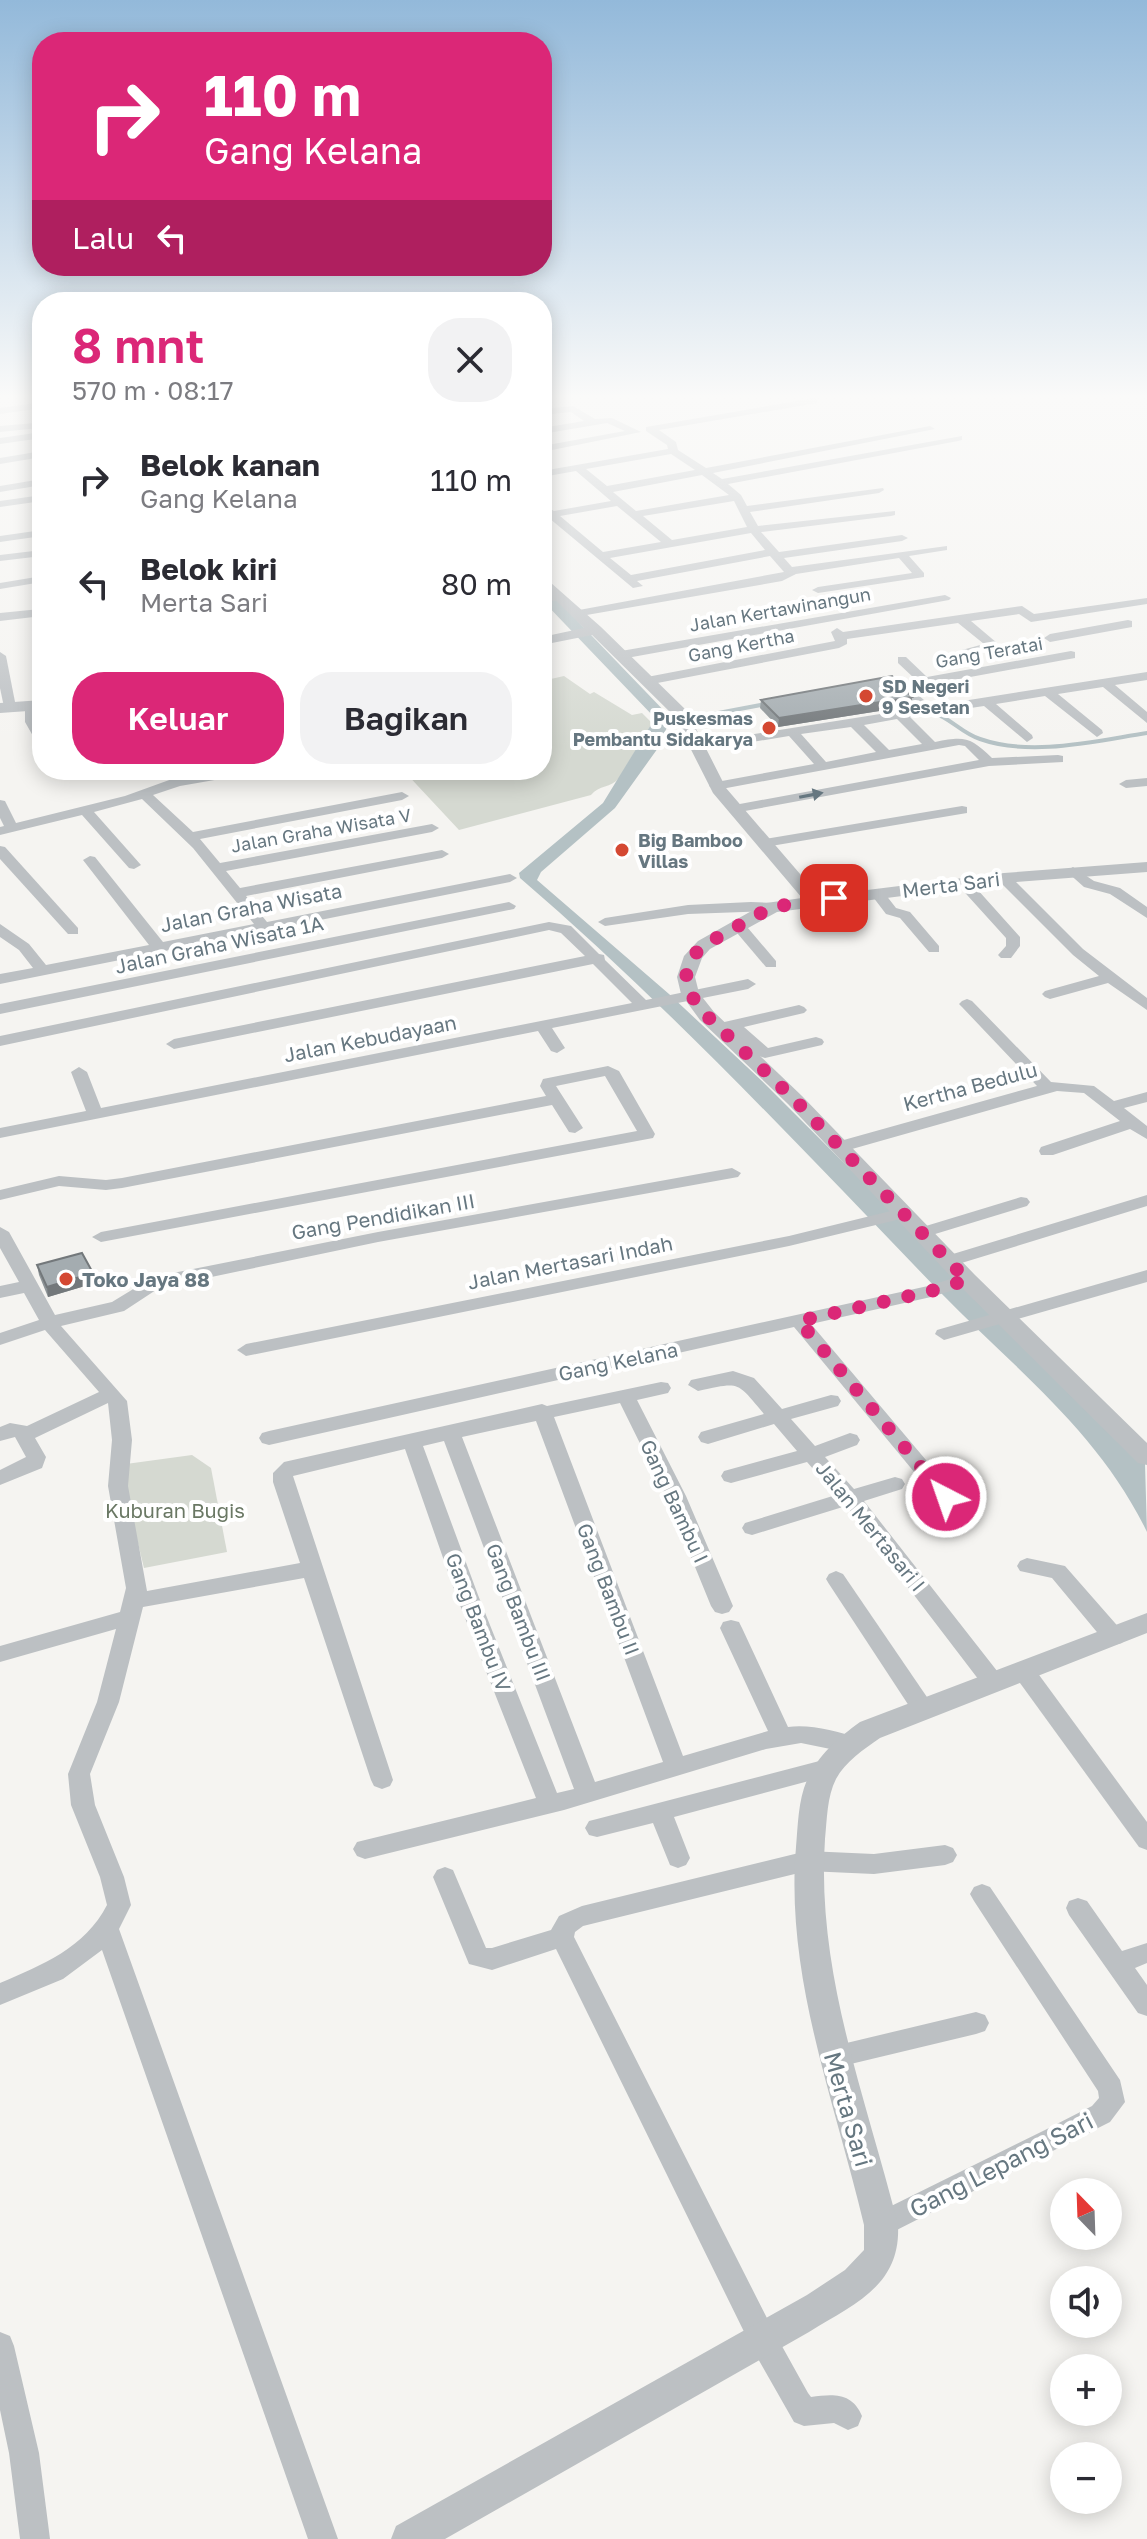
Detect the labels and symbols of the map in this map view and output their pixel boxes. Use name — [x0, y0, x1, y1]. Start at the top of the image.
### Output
street label: Jalan Kertawinangun — [688, 582, 872, 636]
street label: Gang Kertha — [686, 624, 796, 666]
street label: Gang Teratai — [934, 632, 1044, 672]
place label: SD Negeri 9 Sesetan — [882, 675, 970, 718]
marker: SD Negeri 9 Sesetan — [857, 687, 875, 705]
place label: Puskesmas Pembantu Sidakarya — [573, 707, 753, 750]
marker: Puskesmas Pembantu Sidakarya — [760, 719, 778, 737]
one-way arrow — [798, 788, 823, 801]
street label: Jalan Graha Wisata V — [229, 803, 413, 857]
place label: Big Bamboo Villas — [638, 829, 743, 872]
marker: Big Bamboo Villas — [613, 841, 631, 859]
pin — [800, 864, 868, 932]
street label: Merta Sari — [901, 866, 1001, 902]
street label: Jalan Graha Wisata — [158, 878, 344, 936]
street label: Jalan Graha Wisata 1A — [112, 910, 326, 978]
street label: Jalan Kebudayaan — [282, 1009, 458, 1067]
street label: Kertha Bedulu — [900, 1057, 1040, 1115]
street label: Gang Pendidikan III — [289, 1188, 477, 1244]
street label: Jalan Mertasari Indah — [465, 1230, 675, 1294]
place label: Toko Jaya 88 — [82, 1267, 210, 1291]
marker: Toko Jaya 88 — [57, 1270, 75, 1288]
street label: Gang Kelana — [556, 1337, 680, 1385]
street label: Gang Bambu I — [636, 1436, 714, 1566]
position arrow — [904, 1455, 988, 1539]
street label: Jalan Mertasari I — [811, 1456, 931, 1596]
park label: Kuburan Bugis — [105, 1498, 245, 1522]
street label: Gang Bambu II — [573, 1520, 645, 1658]
street label: Gang Bambu III — [482, 1540, 556, 1684]
street label: Gang Bambu IV — [442, 1549, 516, 1695]
street label: Merta Sari — [819, 2048, 879, 2170]
street label: Gang Lepang Sari — [904, 2105, 1098, 2223]
north arrow — [1050, 2178, 1122, 2250]

